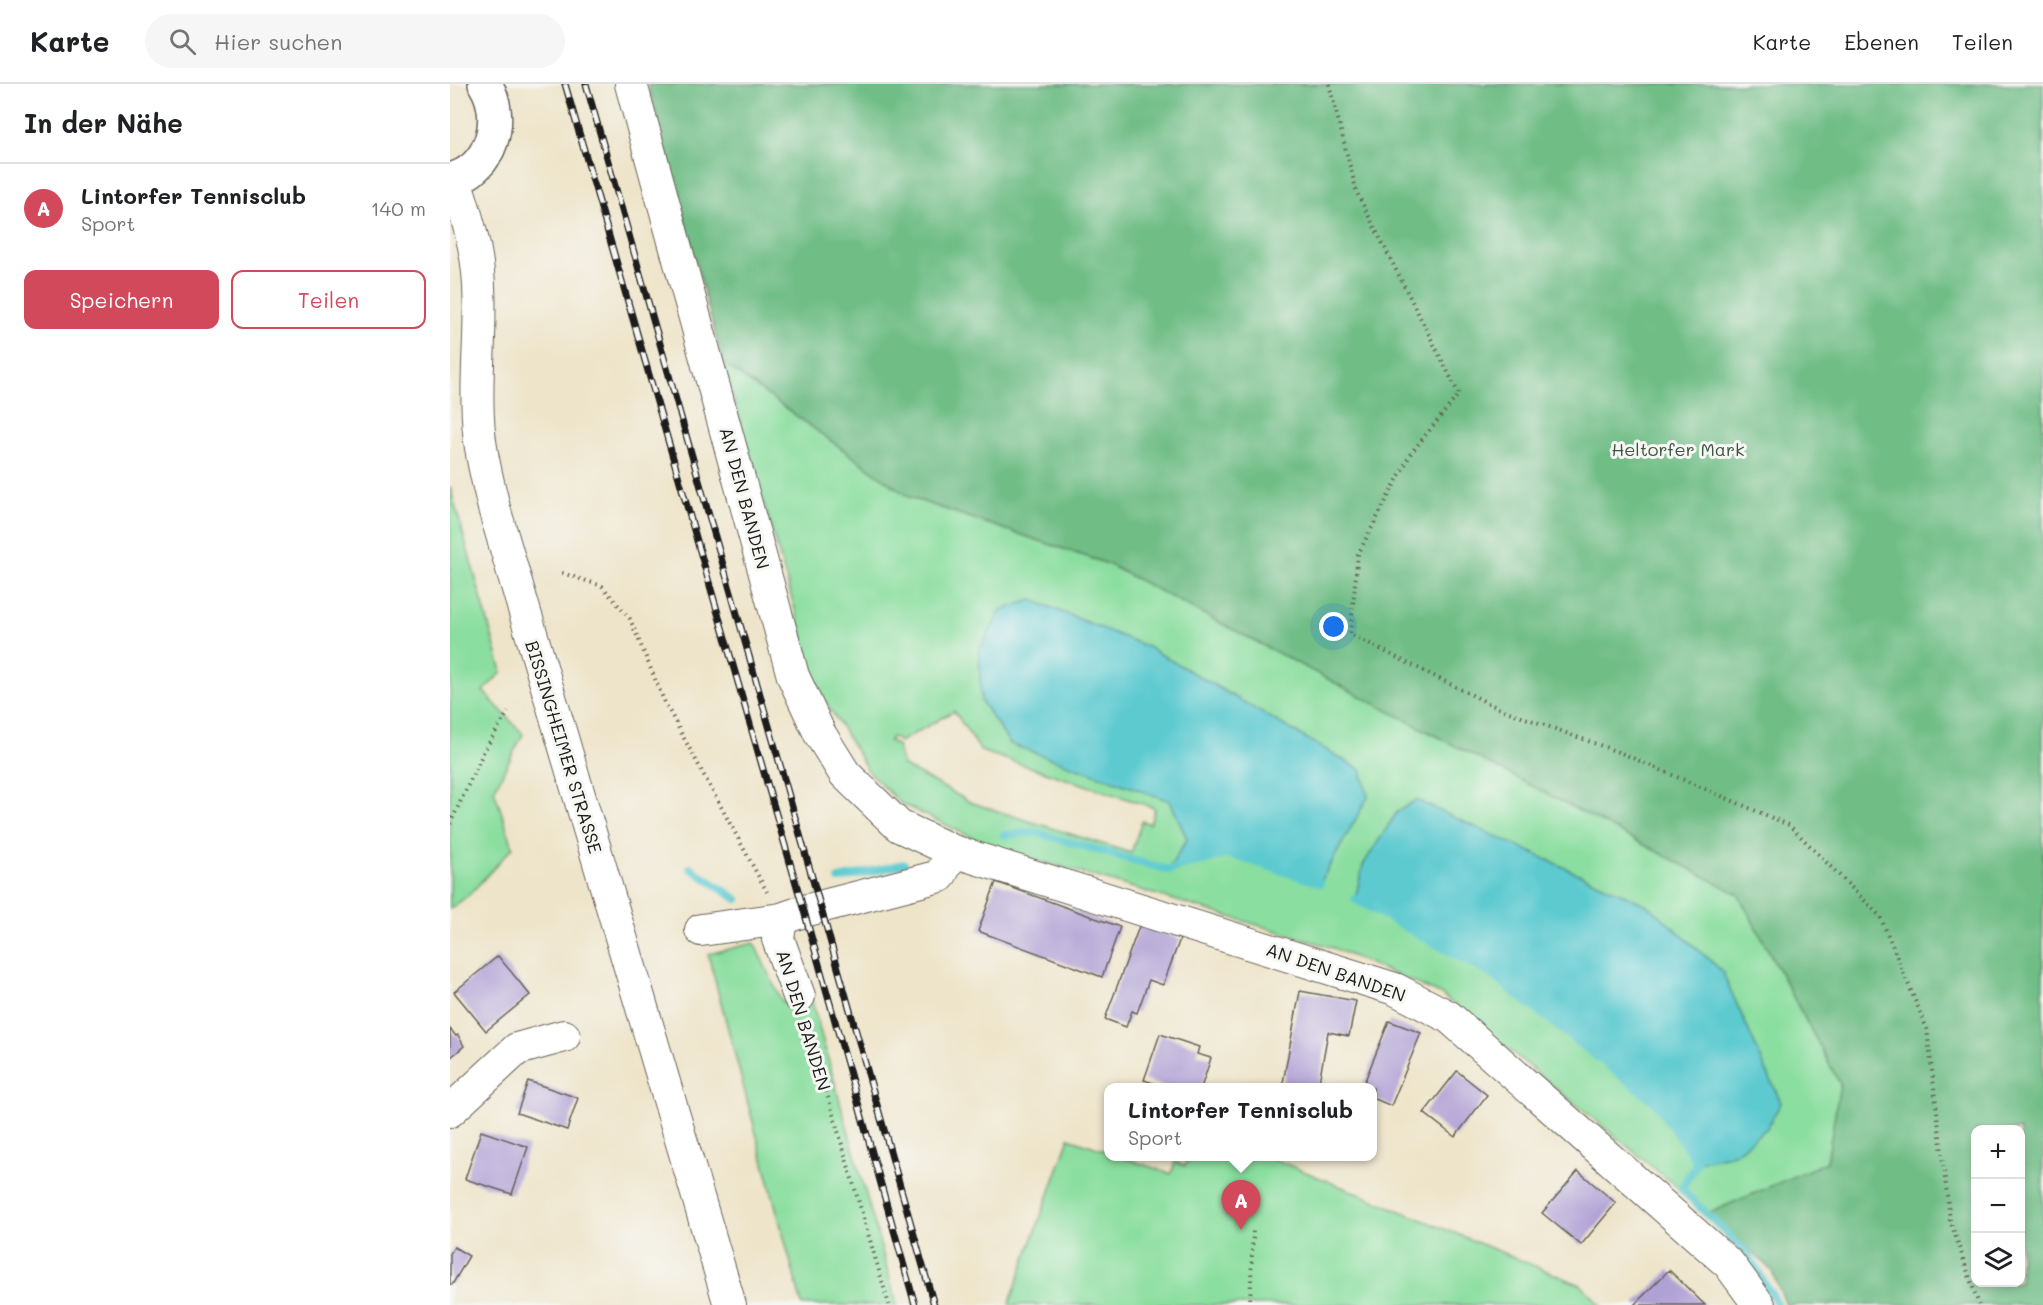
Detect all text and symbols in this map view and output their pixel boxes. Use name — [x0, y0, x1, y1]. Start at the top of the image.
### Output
search box — [145, 14, 565, 68]
text: Karte — [30, 23, 109, 59]
icon: search — [166, 25, 199, 58]
text: Hier suchen — [214, 27, 342, 56]
text: Karte — [1753, 28, 1811, 55]
text: Ebenen — [1844, 28, 1919, 55]
text: Teilen — [1952, 28, 2013, 55]
text: In der Nähe — [24, 106, 183, 140]
text: Lintorfer Tennisclub — [81, 181, 306, 210]
text: A — [37, 195, 50, 221]
text: 140 m — [371, 195, 426, 221]
text: Sport — [81, 210, 135, 236]
button: Speichern — [24, 270, 219, 329]
button: Teilen — [231, 270, 426, 329]
street label: AN DEN BANDEN — [715, 424, 775, 572]
park label: Heltorfer Mark — [1611, 437, 1745, 461]
your location — [1319, 612, 1348, 641]
street label: BISSINGHEIMER STRASSE — [520, 638, 608, 856]
street label: AN DEN BANDEN — [1263, 937, 1409, 1007]
street label: AN DEN BANDEN — [771, 947, 837, 1093]
popup — [1104, 1083, 1377, 1161]
text: Lintorfer Tennisclub — [1128, 1095, 1353, 1124]
text: Sport — [1128, 1124, 1182, 1150]
map controls — [1971, 1125, 2025, 1287]
button: + — [1971, 1125, 2025, 1179]
button: − — [1971, 1179, 2025, 1233]
pin: A — [1222, 1180, 1260, 1230]
button: layers — [1971, 1233, 2025, 1287]

